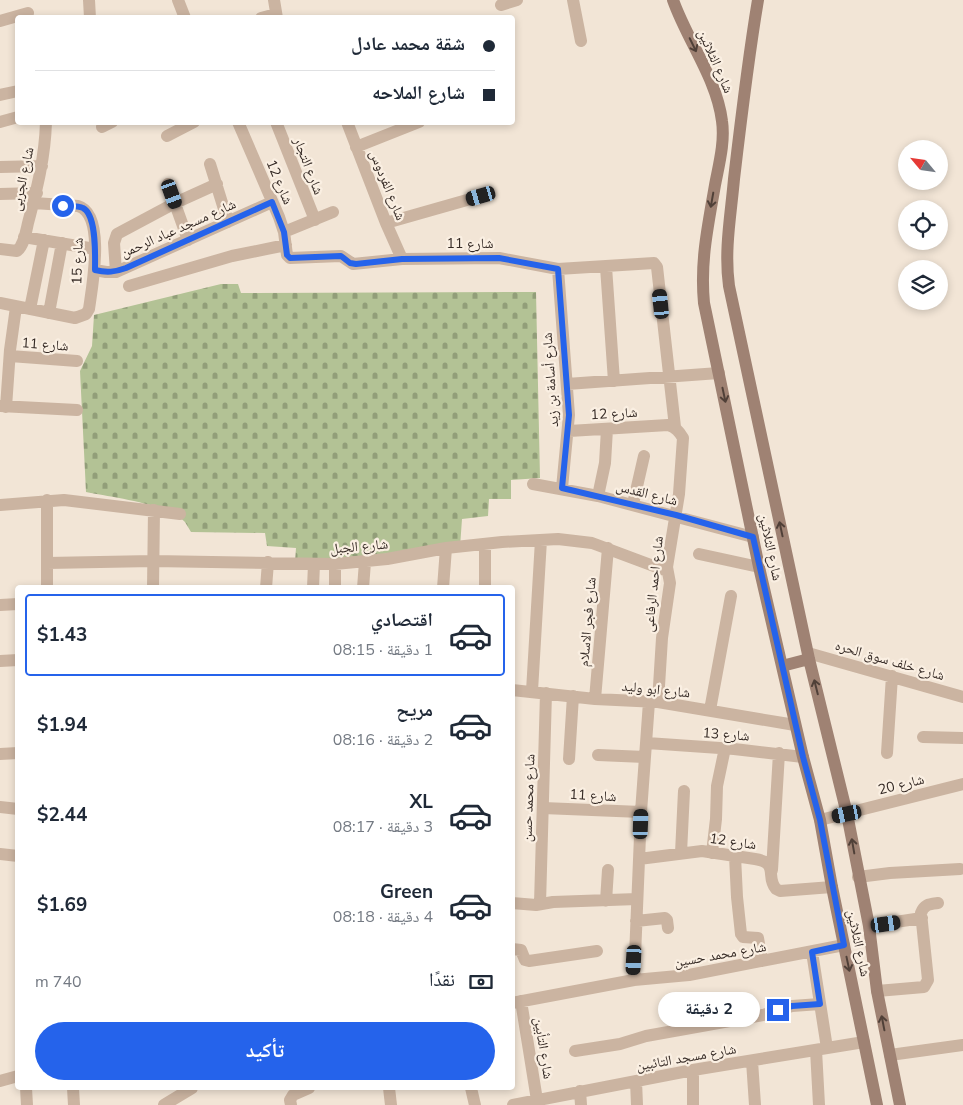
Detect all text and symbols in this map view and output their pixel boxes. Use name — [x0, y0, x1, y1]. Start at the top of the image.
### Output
street label: شارع الثلاثين — [693, 26, 738, 96]
text: شقة محمد عادل — [351, 31, 465, 57]
one-way arrow — [688, 37, 698, 52]
text: شارع الملاحه — [372, 80, 465, 106]
street label: شارع التجار — [289, 134, 328, 198]
north arrow — [898, 140, 948, 190]
map controls — [898, 140, 948, 310]
street label: شارع الجربى — [6, 145, 39, 213]
street label: شارع الفردوس — [365, 147, 410, 223]
street label: شارع 12 — [262, 157, 297, 208]
car — [159, 177, 184, 211]
car — [464, 185, 497, 207]
one-way arrow — [707, 192, 717, 208]
street label: شارع مسجد عباد الرحمن — [118, 194, 239, 262]
route start — [52, 195, 74, 217]
button: locate — [898, 200, 948, 250]
street label: شارع 11 — [446, 234, 494, 253]
street label: شارع 15 — [67, 237, 88, 285]
button: layers — [898, 260, 948, 310]
car — [651, 288, 670, 320]
street label: شارع أسامة بن زيد — [538, 332, 563, 428]
street label: شارع 11 — [21, 333, 69, 356]
one-way arrow — [719, 386, 729, 402]
street label: شارع 12 — [590, 403, 638, 424]
street label: شارع القدس — [614, 477, 680, 510]
street label: شارع الثلاثين — [754, 512, 787, 582]
one-way arrow — [776, 521, 785, 537]
street label: شارع الجبل — [329, 534, 389, 558]
street label: شارع احمد الرفاعى — [639, 535, 668, 633]
street label: شارع فجر الاسلام — [574, 576, 601, 668]
text: اقتصادي — [371, 607, 433, 633]
icon: car — [448, 613, 493, 658]
text: $1.43 — [37, 622, 87, 648]
street label: شارع خلف سوق الحره — [833, 636, 947, 685]
text: 1 دقيقة · 08:15 — [333, 639, 433, 661]
street label: شارع ابو وليد — [621, 676, 691, 703]
one-way arrow — [811, 680, 820, 696]
text: مريح — [396, 697, 433, 723]
icon: car — [448, 703, 493, 748]
text: $1.94 — [37, 712, 87, 738]
street label: شارع 13 — [702, 723, 750, 746]
text: 2 دقيقة · 08:16 — [333, 729, 433, 751]
street label: شارع محمد حسن — [517, 754, 540, 842]
street label: شارع 20 — [876, 770, 926, 799]
street label: شارع 11 — [569, 785, 617, 806]
text: XL — [410, 789, 433, 815]
icon: car — [448, 793, 493, 838]
text: $2.44 — [37, 802, 87, 828]
car — [830, 804, 863, 824]
car — [632, 809, 649, 839]
text: 3 دقيقة · 08:17 — [333, 816, 433, 838]
street label: شارع 12 — [708, 829, 758, 854]
one-way arrow — [847, 838, 857, 854]
text: Green — [380, 879, 433, 905]
icon: car — [448, 883, 493, 928]
text: $1.69 — [37, 892, 87, 918]
text: 4 دقيقة · 08:18 — [333, 906, 433, 928]
street label: شارع الثلاثين — [842, 908, 875, 978]
car — [870, 914, 901, 934]
street label: شارع محمد حسين — [672, 937, 768, 972]
car — [625, 945, 642, 975]
one-way arrow — [844, 955, 853, 971]
text: نقدًا — [429, 967, 455, 993]
icon: cash — [467, 968, 495, 996]
text: 740 m — [35, 971, 82, 993]
callout: 2 دقيقة — [658, 992, 760, 1028]
text: 2 دقيقة — [685, 998, 733, 1020]
route end — [767, 999, 789, 1021]
one-way arrow — [878, 1015, 888, 1031]
street label: شارع التأبين — [529, 1016, 558, 1080]
button: تأكيد — [35, 1022, 495, 1080]
street label: شارع مسجد التائبين — [634, 1039, 738, 1076]

